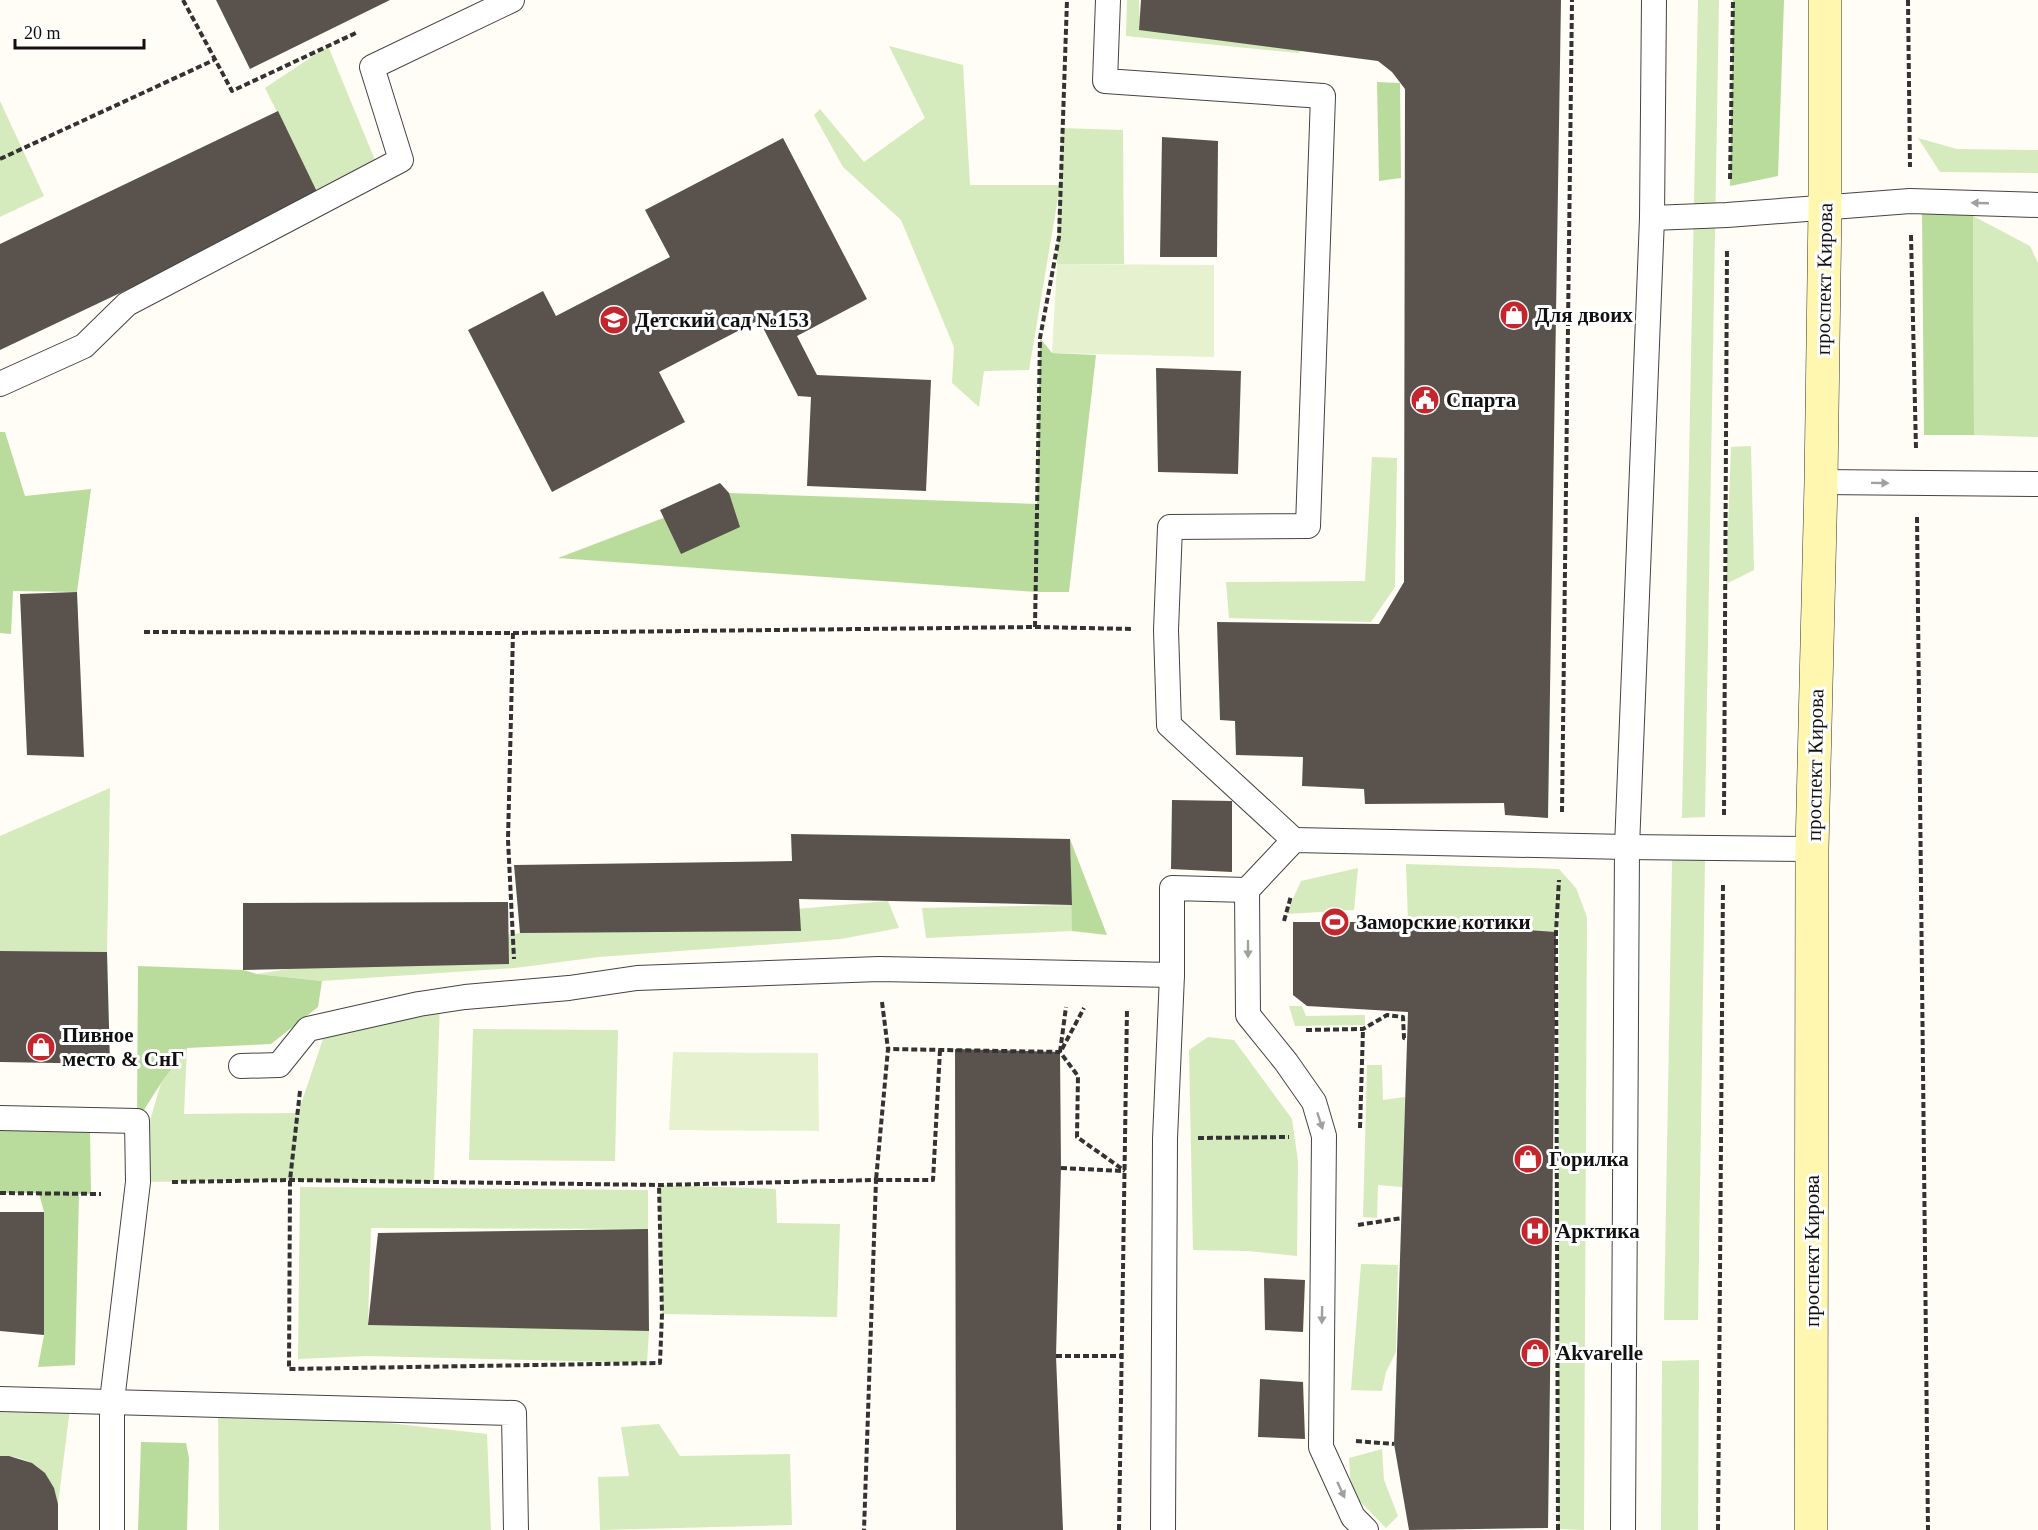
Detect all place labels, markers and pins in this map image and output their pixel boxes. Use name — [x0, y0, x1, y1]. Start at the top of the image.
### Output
shop icon: Для двоих — [1498, 299, 1530, 331]
place label: Для двоих — [1535, 303, 1633, 327]
school or university icon: Детский сад №153 — [598, 304, 630, 336]
place label: Детский сад №153 — [635, 308, 809, 332]
public building icon: Спарта — [1409, 384, 1441, 416]
place label: Спарта — [1446, 388, 1517, 412]
sports icon: Заморские котики — [1319, 906, 1351, 938]
place label: Заморские котики — [1356, 910, 1531, 934]
place label: Пивное место & СнГ — [62, 1023, 184, 1071]
shop icon: Пивное место & СнГ — [25, 1031, 57, 1063]
shop icon: Горилка — [1512, 1143, 1544, 1175]
place label: Горилка — [1549, 1147, 1629, 1171]
hospital icon: Арктика — [1519, 1215, 1551, 1247]
place label: Арктика — [1556, 1219, 1640, 1243]
shop icon: Akvarelle — [1519, 1337, 1551, 1369]
place label: Akvarelle — [1556, 1341, 1643, 1365]

